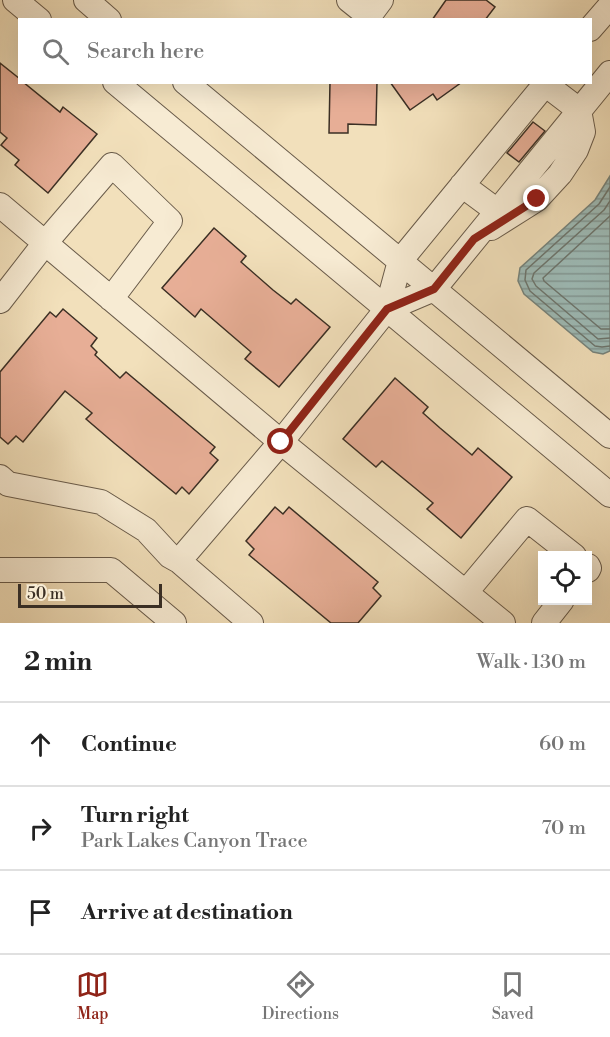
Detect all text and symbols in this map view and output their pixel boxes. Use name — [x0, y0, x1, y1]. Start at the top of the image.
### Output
search box — [18, 18, 592, 84]
icon: search — [39, 35, 72, 68]
text: Search here — [87, 38, 204, 65]
route end — [523, 185, 549, 211]
route start — [267, 428, 293, 454]
map controls — [538, 551, 592, 605]
button: locate — [538, 551, 592, 605]
scale bar — [18, 581, 162, 608]
text: 50 m — [27, 584, 64, 604]
text: 2 min — [24, 646, 92, 678]
text: Walk · 130 m — [477, 650, 586, 675]
icon: ahead — [24, 728, 57, 761]
text: Continue — [81, 731, 177, 758]
text: 60 m — [539, 732, 586, 757]
text: Turn right — [81, 802, 189, 829]
icon: right — [24, 812, 57, 845]
text: 70 m — [542, 816, 586, 841]
text: Park Lakes Canyon Trace — [81, 829, 308, 854]
icon: arrive — [24, 896, 57, 929]
text: Arrive at destination — [81, 899, 293, 926]
tab: Map — [76, 968, 109, 1024]
tab: Directions — [262, 968, 339, 1024]
tab: Saved — [492, 968, 534, 1024]

